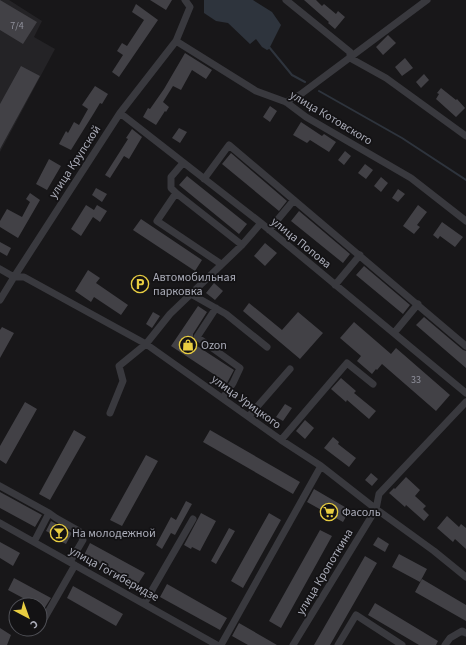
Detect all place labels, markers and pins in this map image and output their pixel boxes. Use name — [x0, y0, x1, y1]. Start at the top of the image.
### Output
place label: Автомобильная парковка — [153, 269, 236, 300]
parking icon: Автомобильная парковка — [130, 274, 150, 294]
shop icon: Ozon — [178, 335, 198, 355]
place label: Ozon — [201, 337, 227, 354]
supermarket icon: Фасоль — [319, 502, 339, 522]
place label: Фасоль — [342, 504, 381, 521]
bar icon: На молодежной — [49, 523, 69, 543]
place label: На молодежной — [72, 525, 156, 542]

